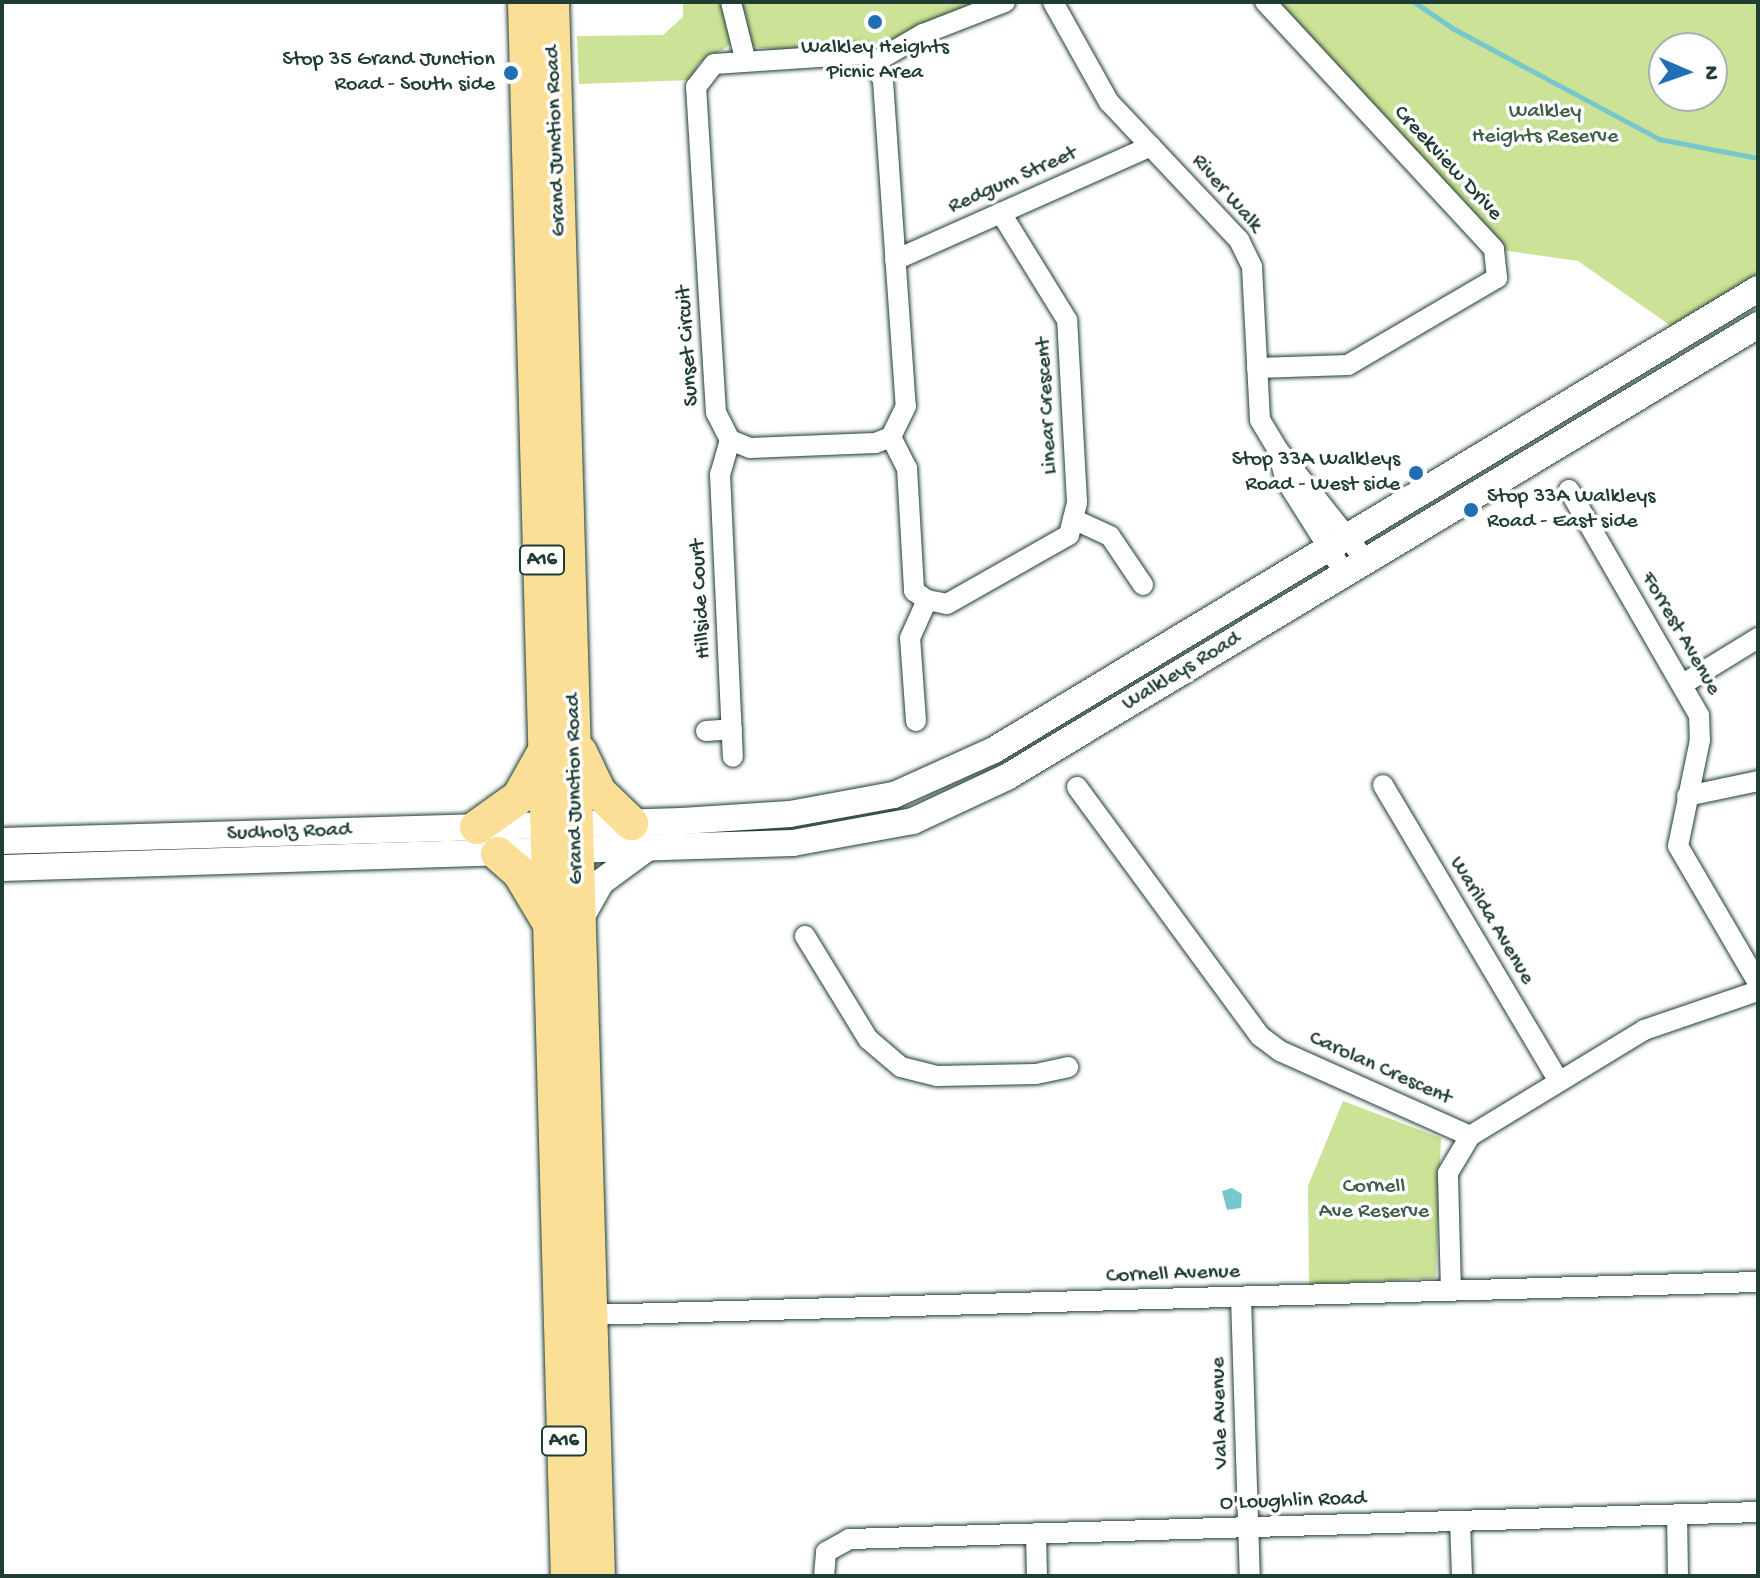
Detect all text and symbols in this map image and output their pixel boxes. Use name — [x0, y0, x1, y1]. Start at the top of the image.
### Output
marker: Walkley Heights Picnic Area — [866, 13, 884, 31]
north arrow — [1648, 32, 1728, 112]
place label: Walkley Heights Picnic Area — [801, 35, 949, 86]
street label: Grand Junction Road — [540, 45, 574, 237]
place label: Stop 35 Grand Junction Road - South side — [282, 47, 495, 98]
marker: Stop 35 Grand Junction Road - South side — [502, 64, 520, 82]
text: N — [1697, 65, 1723, 80]
park label: Walkley Heights Reserve — [1472, 99, 1618, 150]
street label: Creekview Drive — [1387, 101, 1507, 227]
street label: Redgum Street — [945, 141, 1081, 221]
street label: River Walk — [1185, 149, 1267, 239]
street label: Sunset Circuit — [672, 285, 706, 407]
street label: Linear Crescent — [1031, 337, 1065, 475]
place label: Stop 33A Walkleys Road - West side — [1232, 447, 1400, 498]
marker: Stop 33A Walkleys Road - West side — [1407, 464, 1425, 482]
place label: Stop 33A Walkleys Road - East side — [1487, 484, 1655, 536]
marker: Stop 33A Walkleys Road - East side — [1462, 501, 1480, 519]
street label: Hillside Court — [686, 539, 718, 659]
road number: A16 — [518, 544, 566, 576]
street label: Forrest Avenue — [1634, 568, 1726, 700]
street label: Walkleys Road — [1118, 626, 1246, 718]
street label: Grand Junction Road — [561, 693, 591, 885]
street label: Sudholz Road — [226, 818, 352, 848]
street label: Warilda Avenue — [1442, 852, 1540, 990]
street label: Carolan Crescent — [1305, 1026, 1455, 1112]
park label: Cornell Ave Reserve — [1319, 1174, 1429, 1226]
street label: Cornell Avenue — [1106, 1259, 1240, 1291]
street label: Vale Avenue — [1206, 1357, 1236, 1469]
road number: A16 — [540, 1425, 588, 1457]
street label: O'Loughlin Road — [1219, 1486, 1367, 1518]

